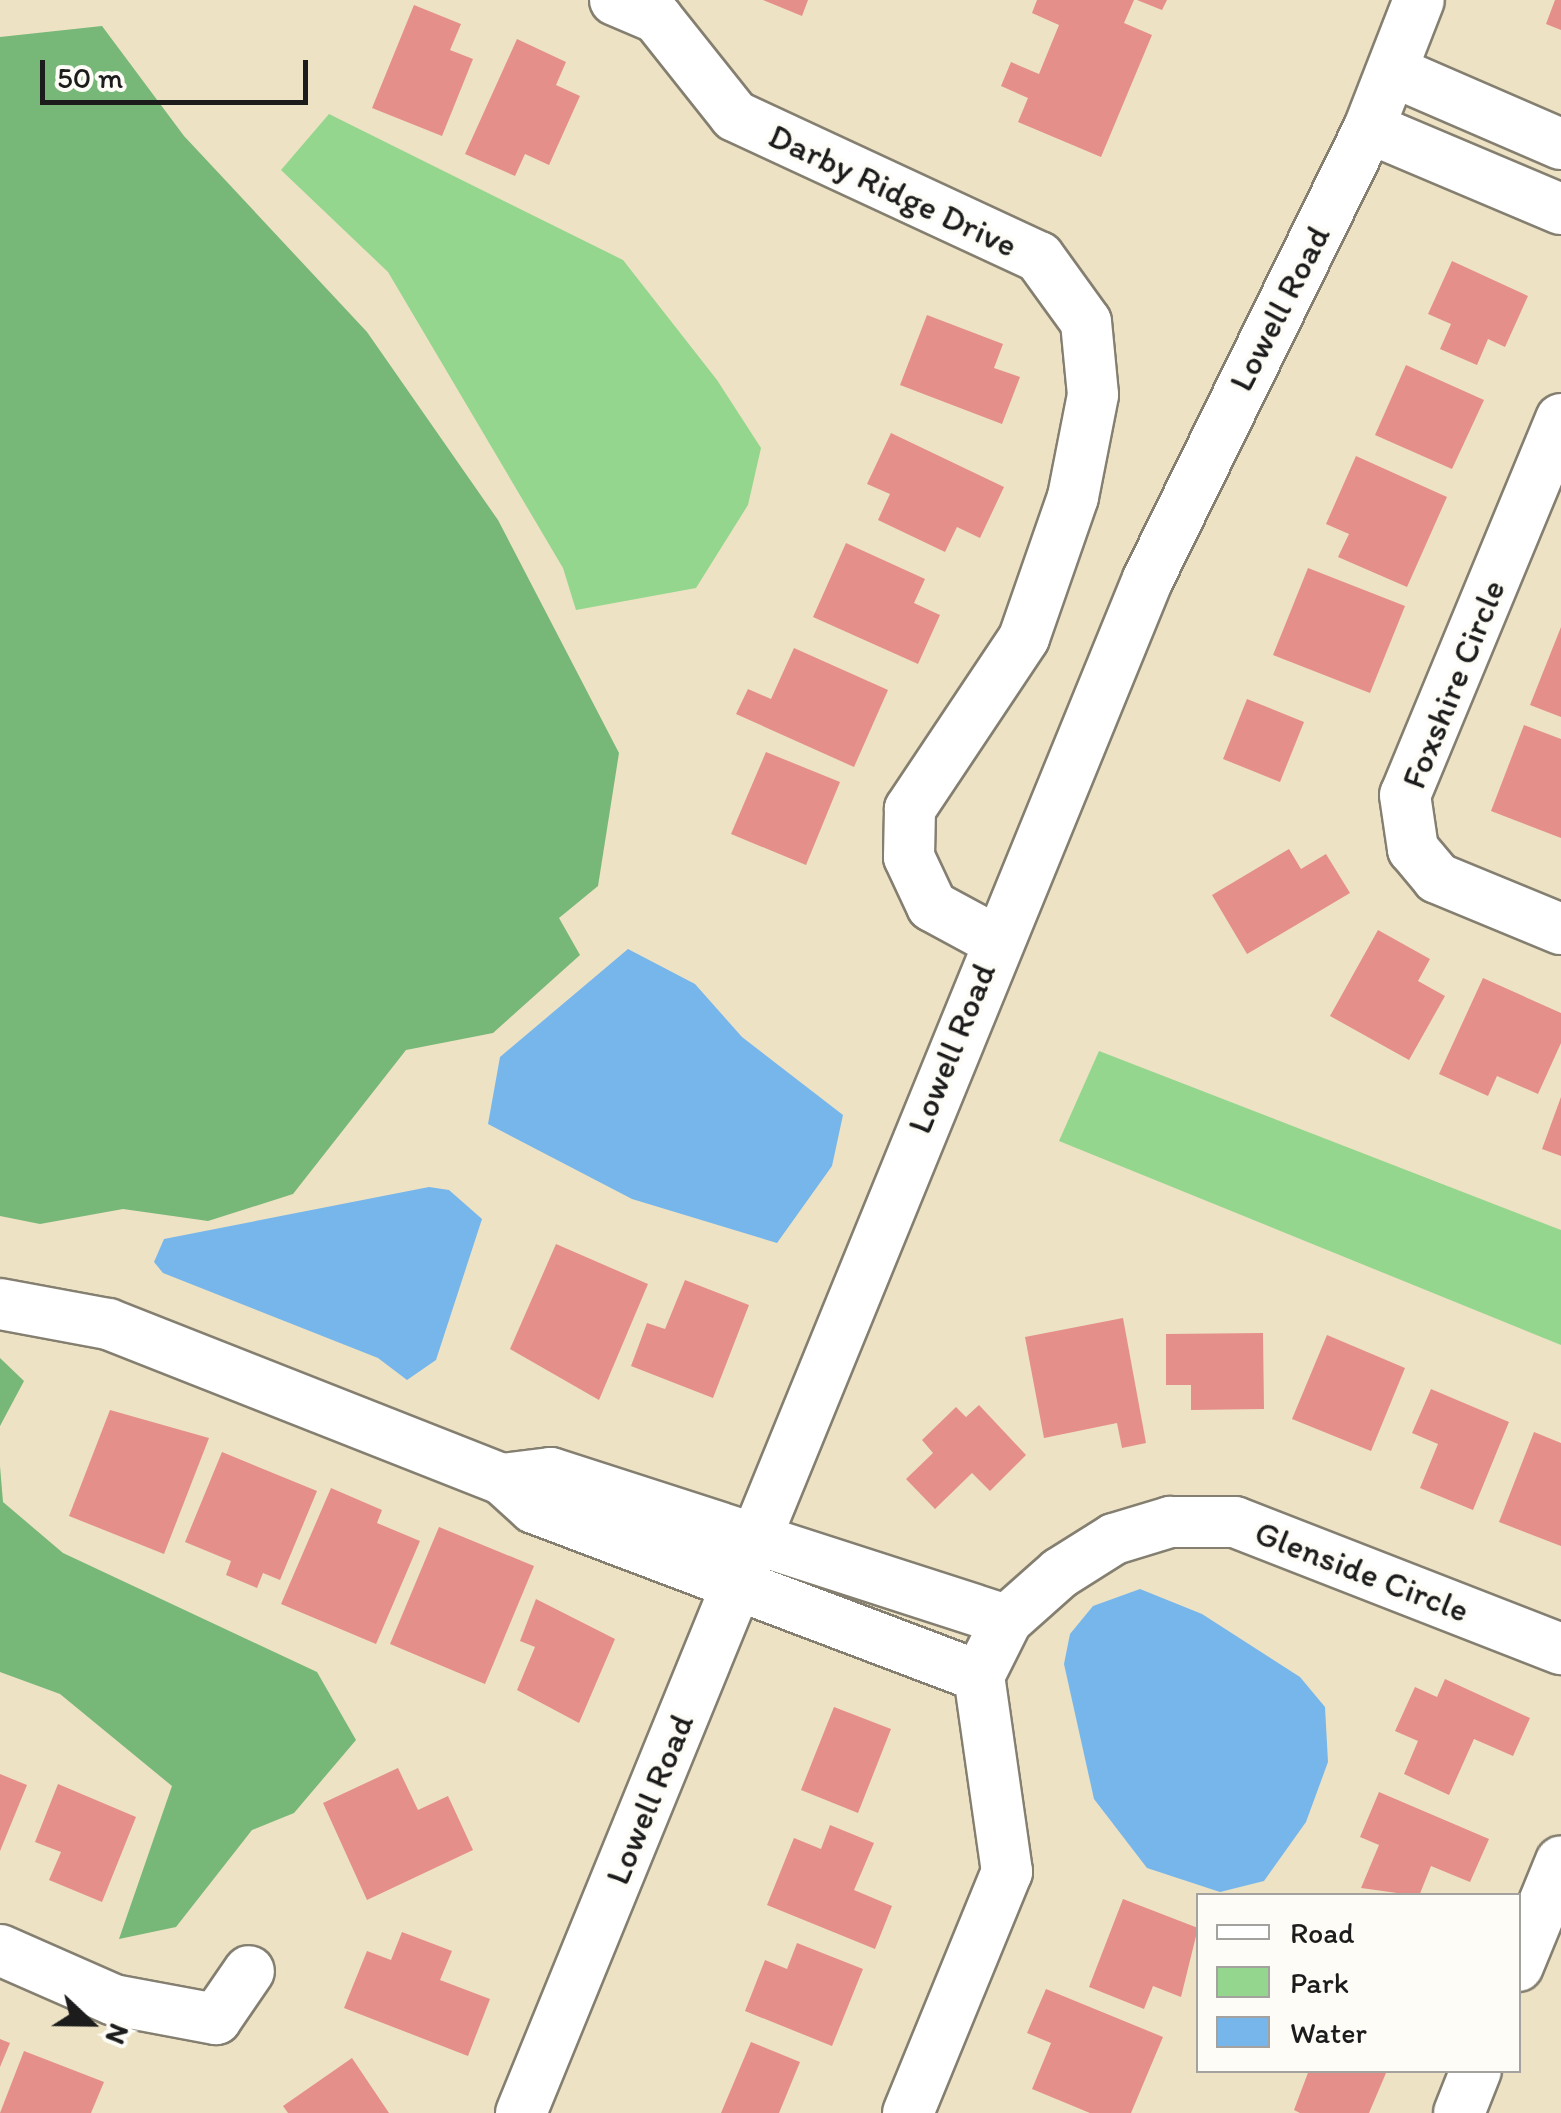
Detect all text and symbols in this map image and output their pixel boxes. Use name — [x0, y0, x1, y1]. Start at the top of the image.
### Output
scale bar — [45, 40, 312, 102]
text: 50 m — [57, 59, 123, 96]
street label: Darby Ridge Drive — [762, 114, 1024, 266]
street label: Lowell Road — [1220, 219, 1338, 397]
street label: Foxshire Circle — [1392, 573, 1514, 795]
street label: Lowell Road — [898, 957, 1004, 1139]
street label: Glenside Circle — [1249, 1511, 1475, 1631]
street label: Lowell Road — [596, 1708, 702, 1890]
legend — [1196, 1893, 1521, 2073]
text: Road — [1290, 1914, 1355, 1951]
text: Park — [1290, 1964, 1349, 2001]
north arrow — [40, 1973, 140, 2073]
text: Water — [1290, 2014, 1367, 2051]
text: N — [99, 2019, 137, 2049]

